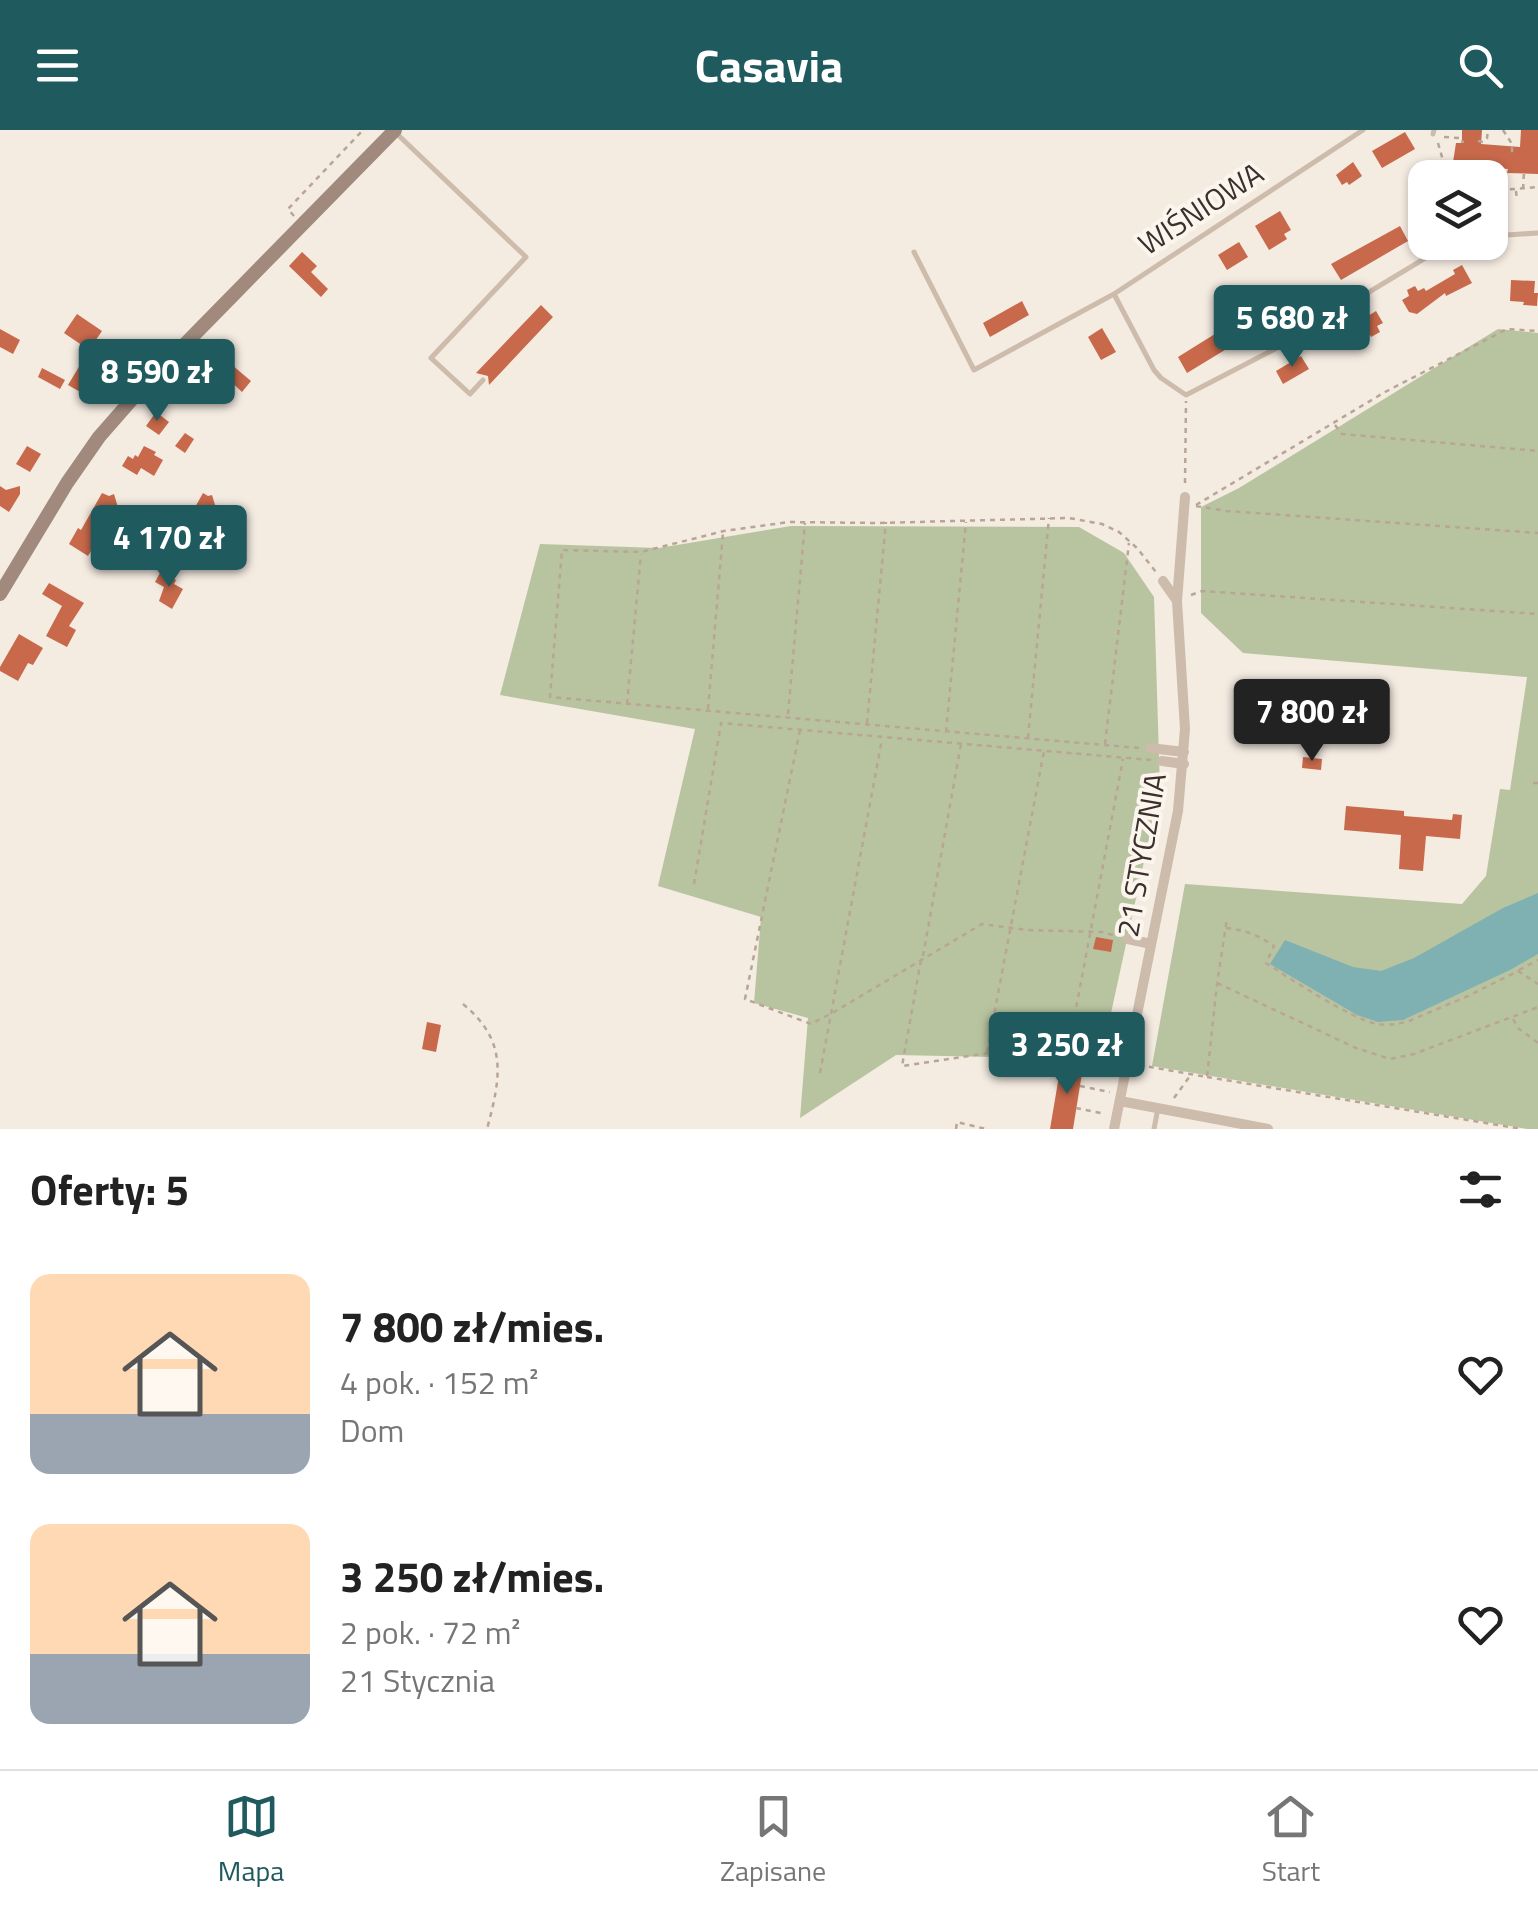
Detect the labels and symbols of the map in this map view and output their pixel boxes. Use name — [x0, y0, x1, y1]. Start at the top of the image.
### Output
street label: WIŚNIOWA — [1129, 150, 1272, 266]
pin: 5 680 zł — [1189, 285, 1395, 370]
pin: 8 590 zł — [54, 339, 260, 424]
pin: 4 170 zł — [66, 505, 272, 590]
pin: 7 800 zł — [1209, 679, 1415, 764]
street label: 21 STYCZNIA — [1104, 769, 1178, 940]
pin: 3 250 zł — [964, 1012, 1170, 1097]

